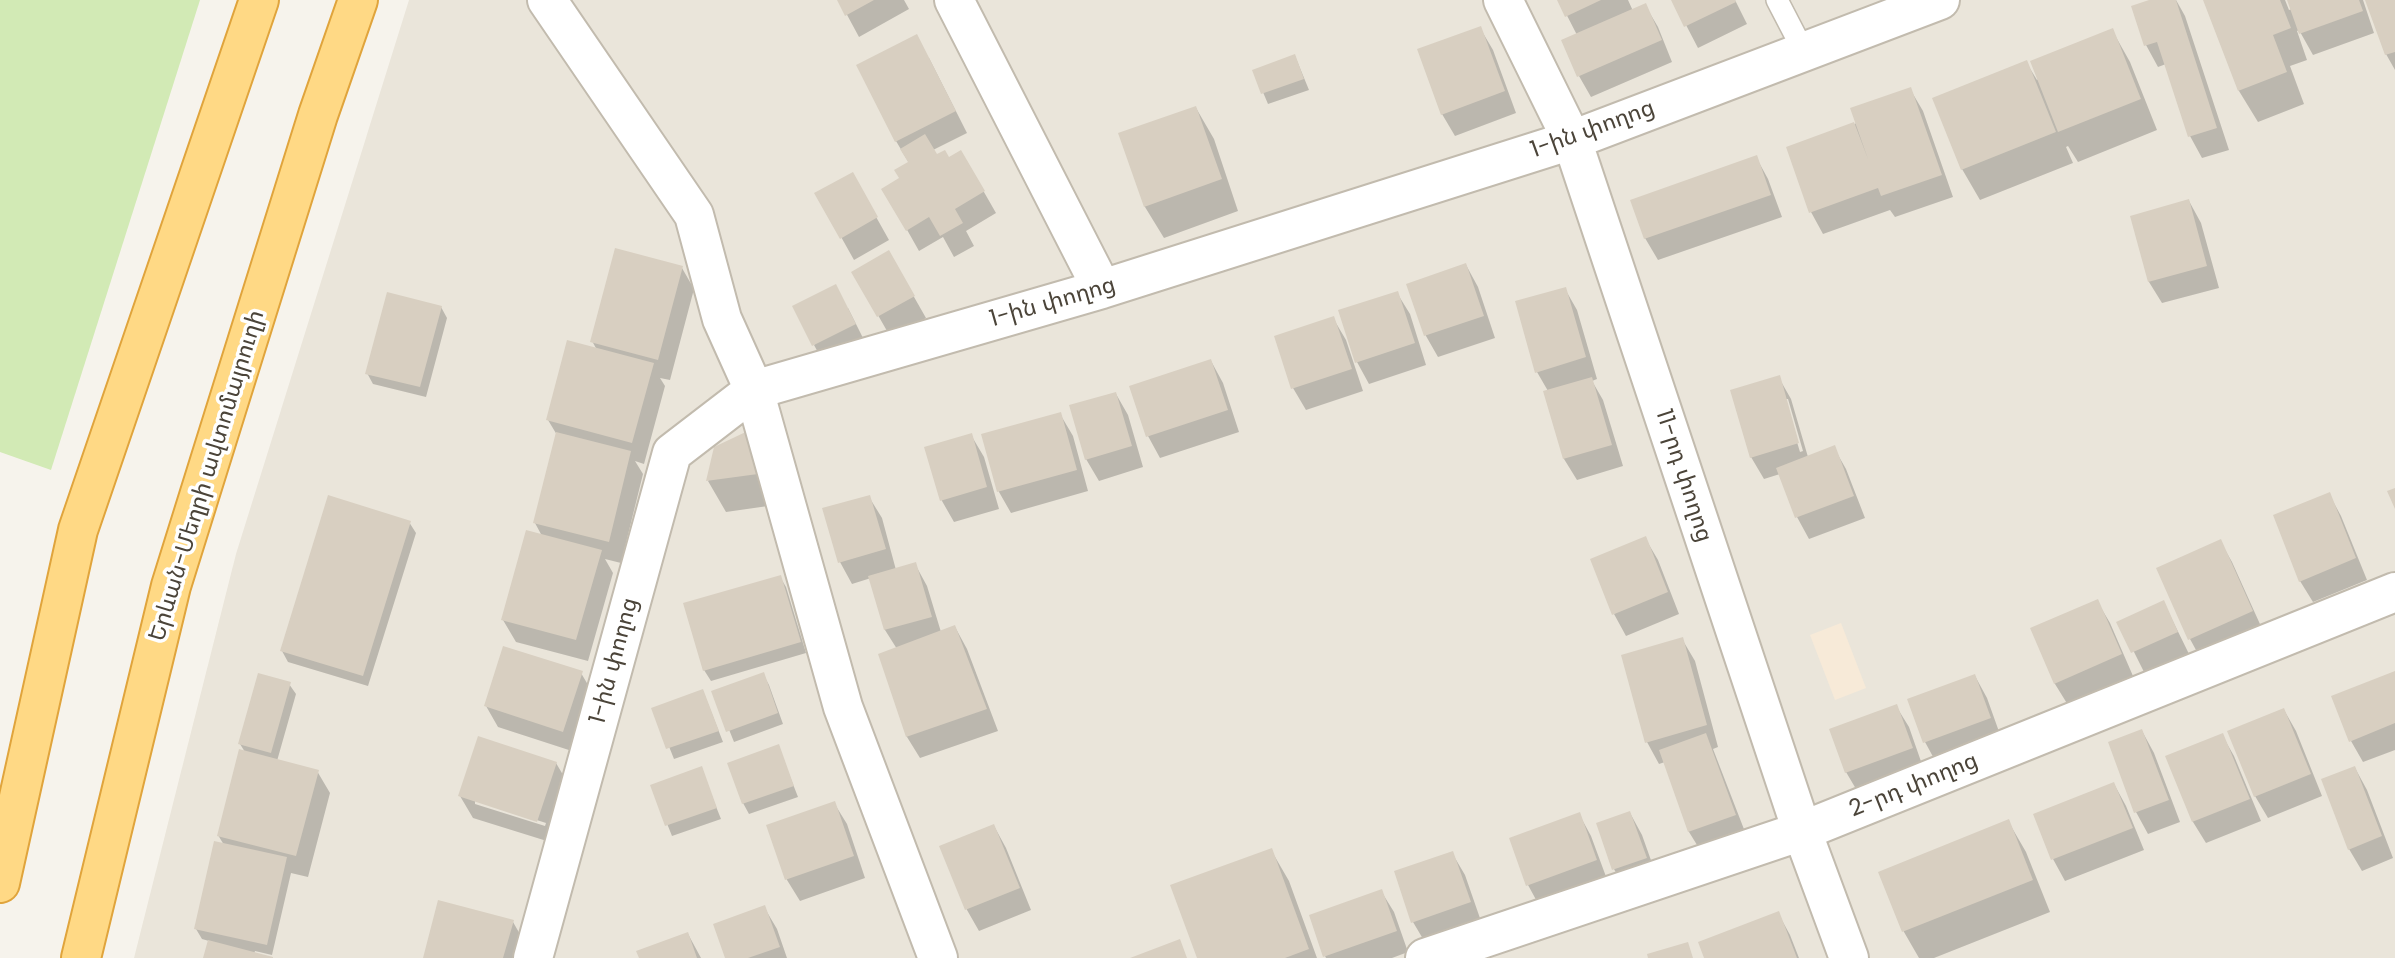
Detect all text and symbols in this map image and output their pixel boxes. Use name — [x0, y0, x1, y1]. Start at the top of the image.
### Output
street label: 1-ին փողոց — [1527, 95, 1659, 165]
street label: 1-ին փողոց — [987, 272, 1119, 334]
street label: Երևան-Մեղրի ավտոմայրուղի — [144, 307, 272, 645]
street label: 11-րդ փողոց — [1649, 406, 1717, 546]
street label: 1-ին փողոց — [585, 595, 645, 727]
street label: 2-րդ փողոց — [1846, 748, 1982, 824]

